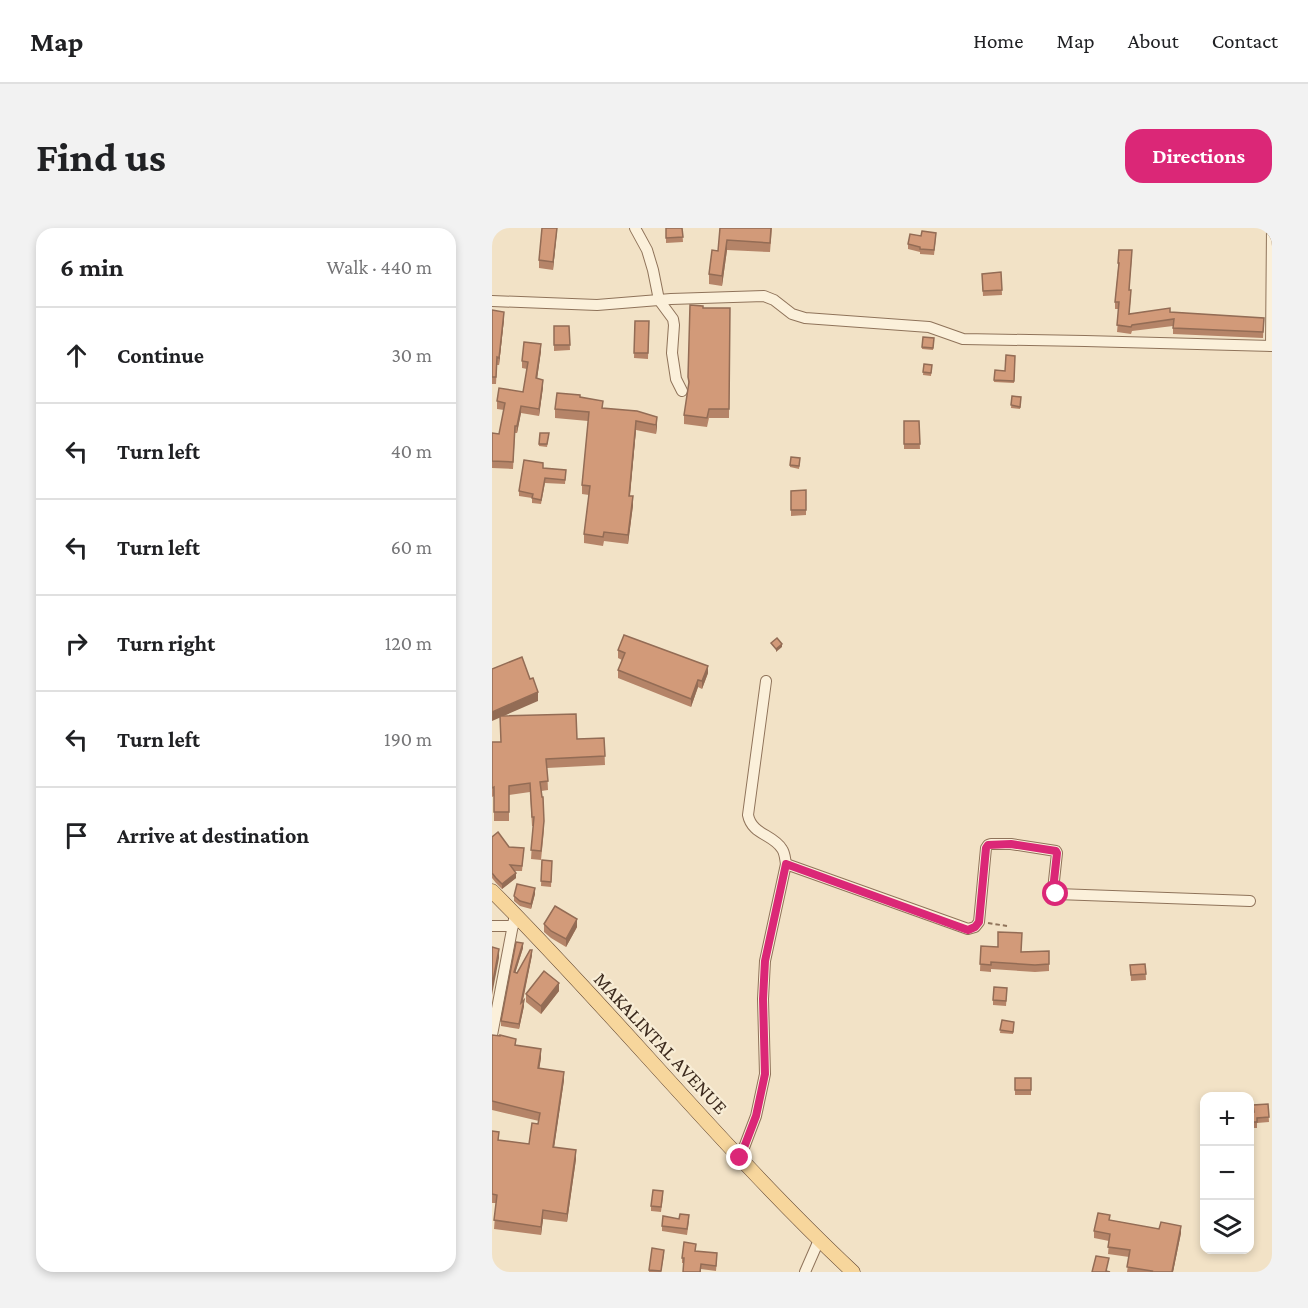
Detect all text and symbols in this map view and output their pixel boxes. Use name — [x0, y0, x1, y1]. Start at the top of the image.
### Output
text: Map — [30, 26, 83, 57]
text: Home — [973, 29, 1023, 53]
text: Map — [1056, 29, 1095, 53]
text: About — [1128, 29, 1179, 53]
text: Contact — [1212, 29, 1278, 53]
button: Directions — [1125, 129, 1272, 183]
text: Find us — [36, 133, 166, 180]
text: 6 min — [60, 253, 124, 282]
text: Walk · 440 m — [327, 256, 432, 278]
icon: ahead — [60, 339, 93, 372]
text: Continue — [117, 343, 204, 368]
text: 30 m — [391, 344, 432, 366]
icon: left — [60, 435, 93, 468]
text: Turn left — [117, 439, 200, 464]
text: 40 m — [391, 440, 432, 462]
icon: left — [60, 531, 93, 564]
text: Turn left — [117, 535, 200, 560]
text: 60 m — [391, 536, 432, 558]
icon: right — [60, 627, 93, 660]
text: Turn right — [117, 631, 215, 656]
text: 120 m — [385, 632, 432, 654]
icon: left — [60, 723, 93, 756]
text: Turn left — [117, 727, 200, 752]
text: 190 m — [384, 728, 432, 750]
icon: arrive — [60, 819, 93, 852]
text: Arrive at destination — [117, 823, 309, 848]
route start — [1042, 880, 1068, 906]
street label: MAKALINTAL AVENUE — [590, 968, 732, 1118]
map controls — [1200, 1092, 1254, 1254]
button: + — [1200, 1092, 1254, 1146]
route end — [726, 1144, 752, 1170]
button: − — [1200, 1146, 1254, 1200]
button: layers — [1200, 1200, 1254, 1254]

